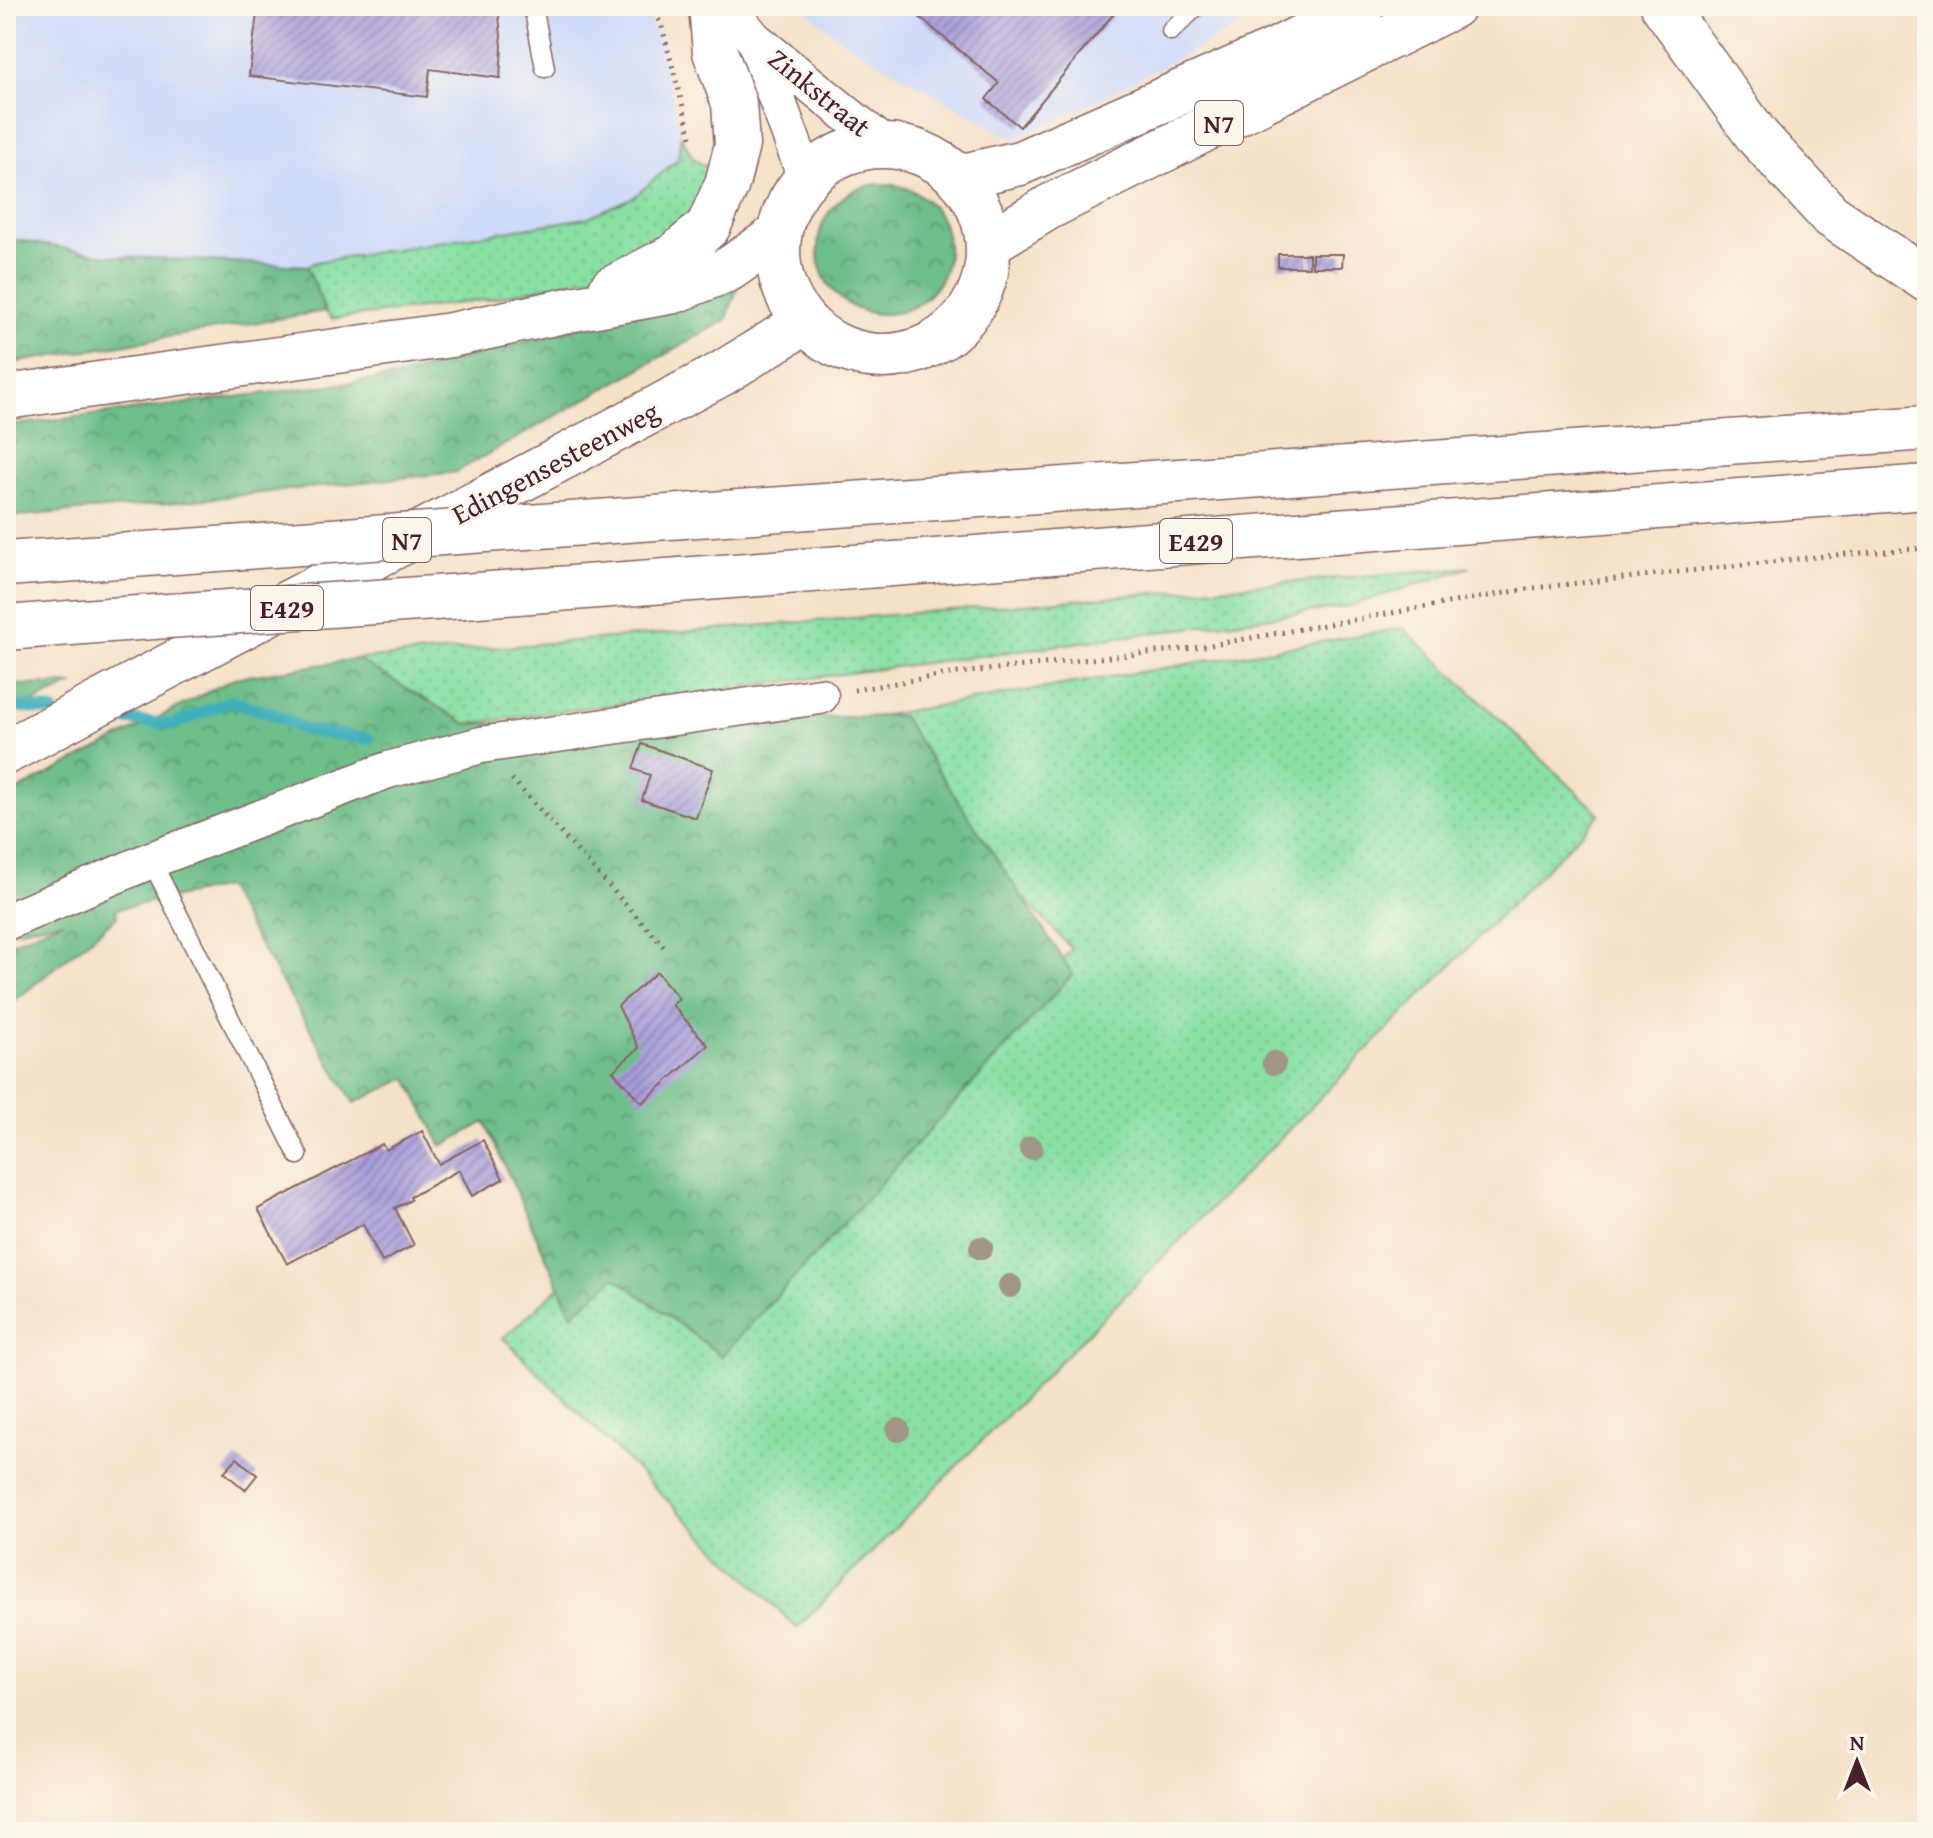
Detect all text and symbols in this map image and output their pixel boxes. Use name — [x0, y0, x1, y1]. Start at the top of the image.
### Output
street label: Zinkstraat — [760, 38, 880, 146]
road number: N7 — [1195, 101, 1243, 145]
street label: Edingensesteenweg — [444, 390, 666, 534]
road number: N7 — [383, 518, 431, 562]
road number: E429 — [1160, 519, 1232, 563]
road number: E429 — [251, 586, 323, 630]
north arrow — [1817, 1722, 1897, 1802]
text: N — [1850, 1726, 1865, 1758]

